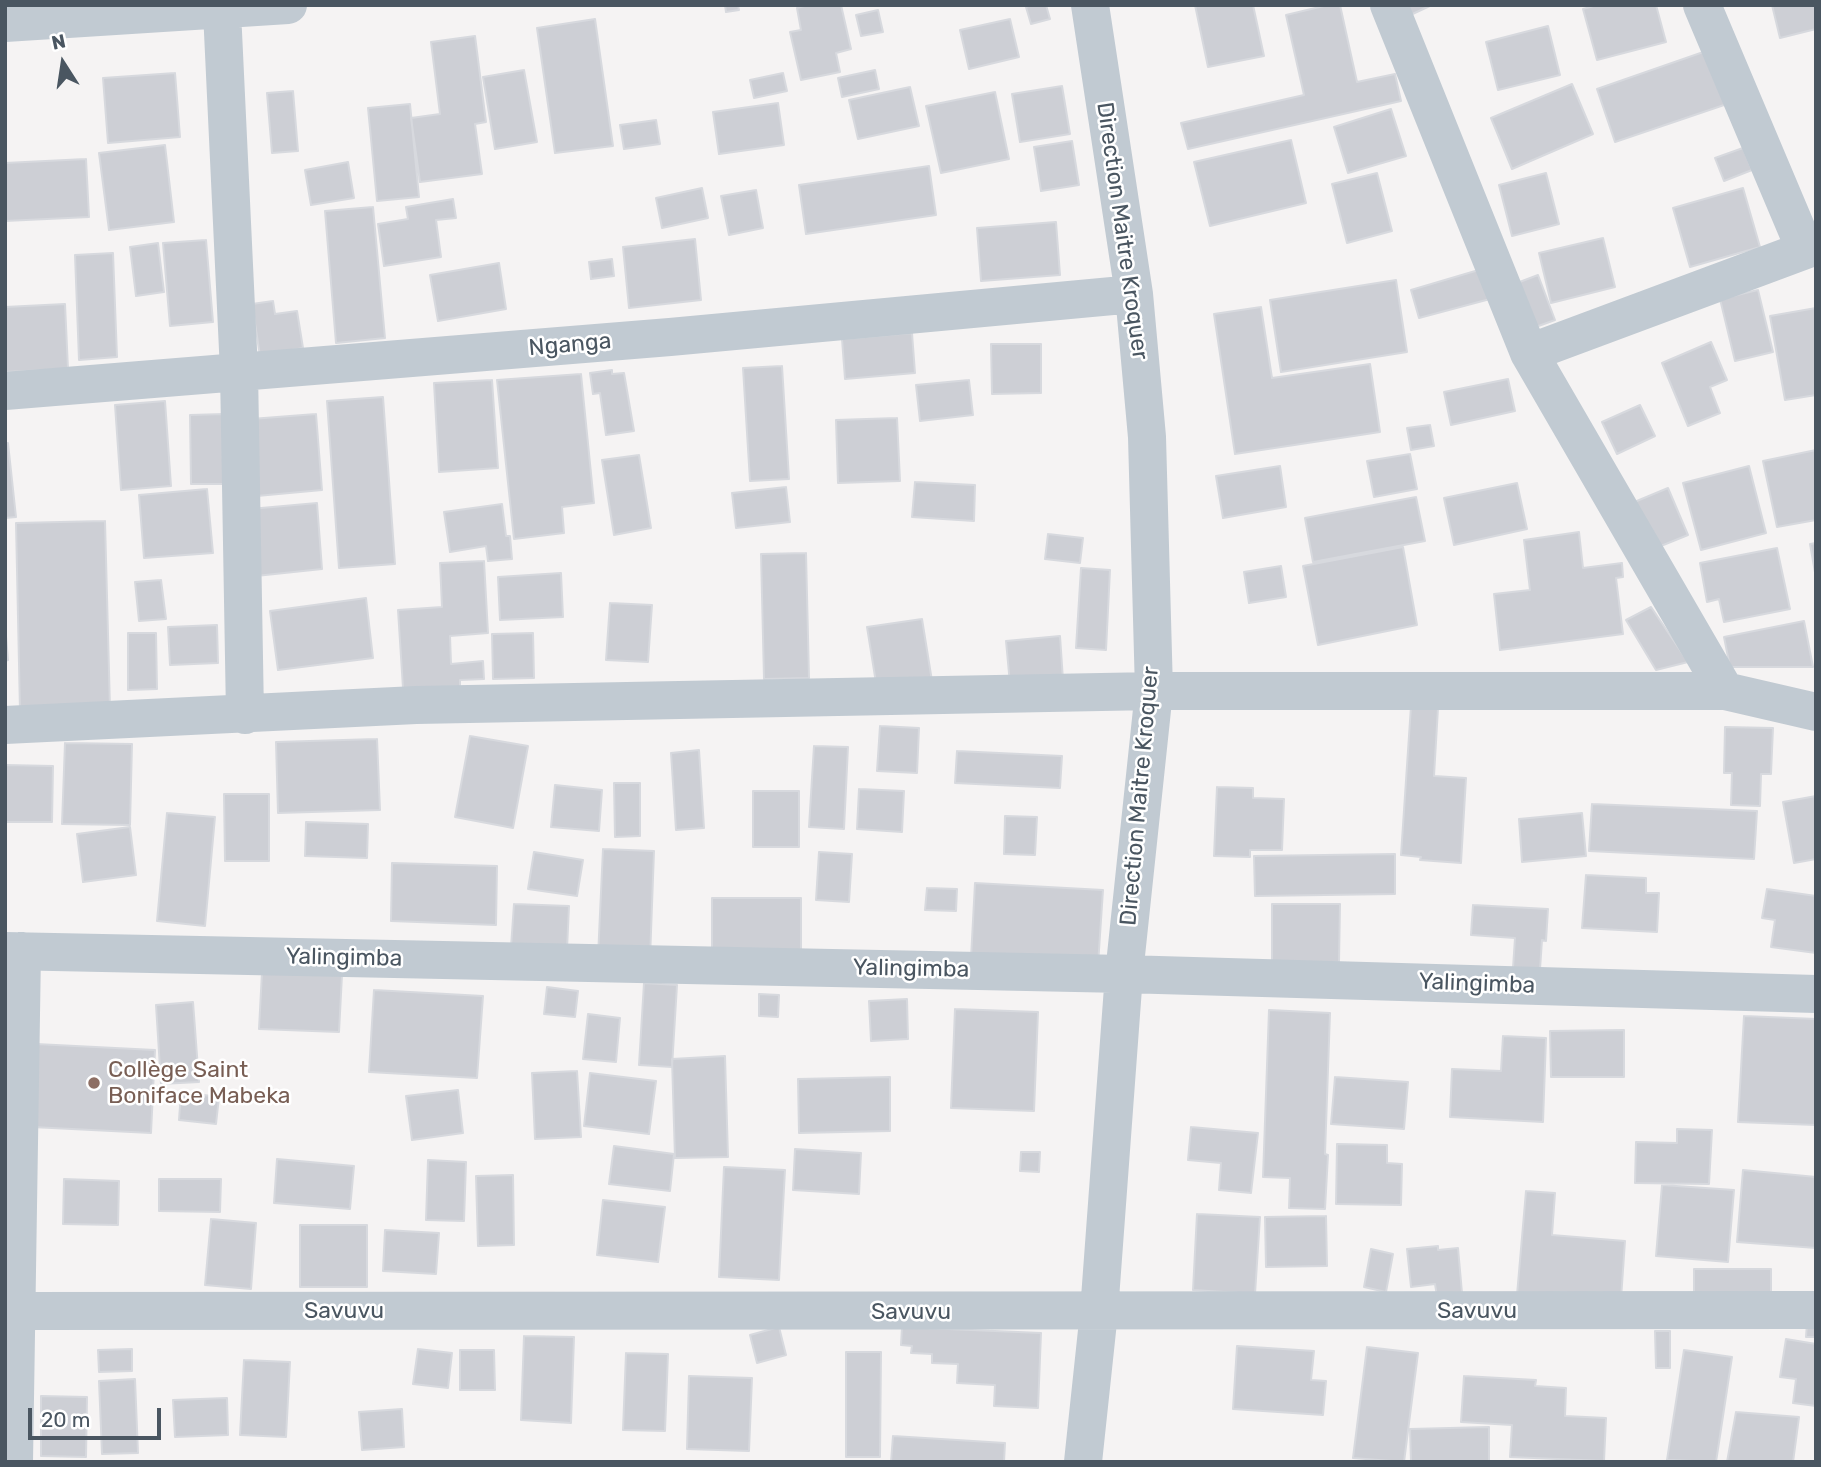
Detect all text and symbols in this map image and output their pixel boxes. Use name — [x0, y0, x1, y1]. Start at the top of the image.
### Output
north arrow — [28, 28, 98, 98]
text: N — [49, 29, 68, 55]
street label: Direction Maitre Kroquer — [1090, 100, 1154, 362]
street label: Nganga — [528, 328, 612, 362]
street label: Direction Maitre Kroquer — [1115, 665, 1165, 927]
street label: Yalingimba — [286, 943, 402, 973]
street label: Yalingimba — [853, 954, 969, 984]
street label: Yalingimba — [1418, 968, 1536, 1000]
place label: Collège Saint Boniface Mabeka — [108, 1056, 291, 1110]
marker: Collège Saint Boniface Mabeka — [86, 1075, 102, 1091]
street label: Savuvu — [304, 1297, 384, 1325]
street label: Savuvu — [1437, 1297, 1517, 1325]
street label: Savuvu — [871, 1298, 951, 1326]
scale bar — [32, 1394, 164, 1438]
text: 20 m — [41, 1407, 90, 1432]

